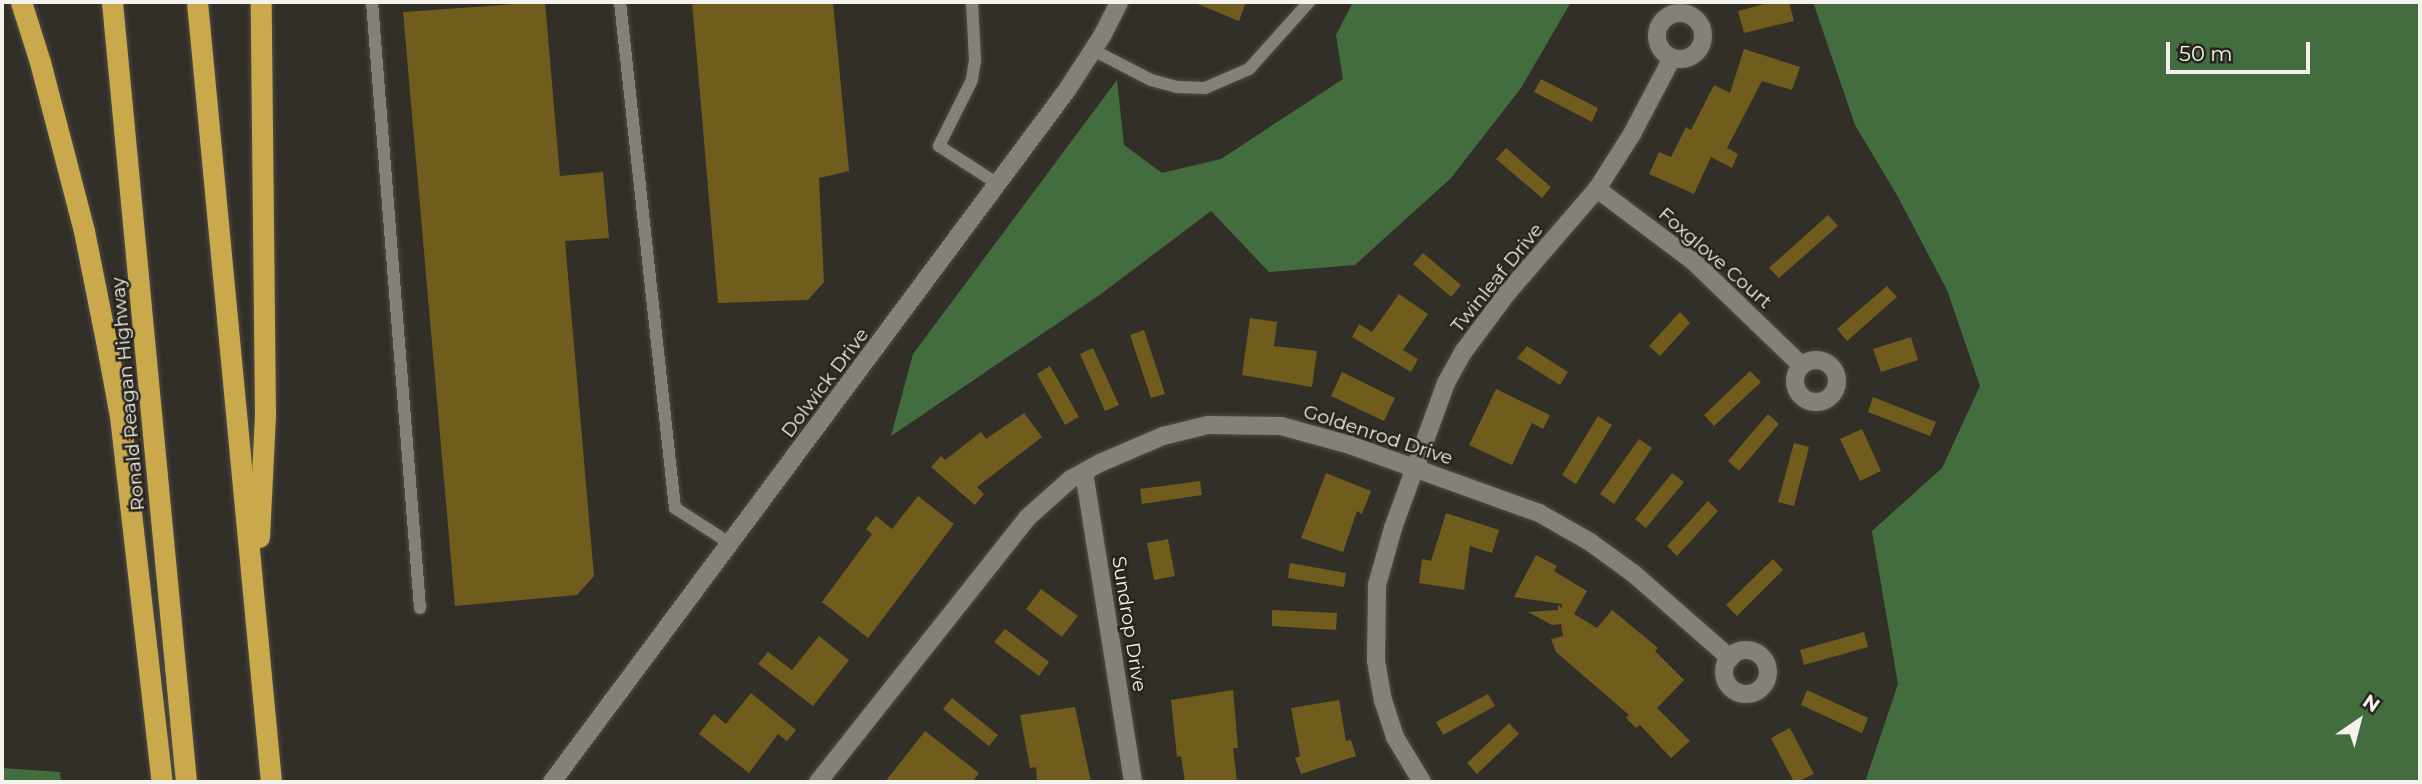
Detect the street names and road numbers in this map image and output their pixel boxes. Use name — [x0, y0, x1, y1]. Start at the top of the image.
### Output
street label: Foxglove Court — [1654, 203, 1776, 313]
street label: Twinleaf Drive — [1446, 219, 1548, 337]
street label: Ronald Reagan Highway — [106, 276, 150, 512]
street label: Dolwick Drive — [776, 324, 874, 442]
street label: Goldenrod Drive — [1300, 400, 1456, 470]
street label: Sundrop Drive — [1107, 555, 1151, 693]

